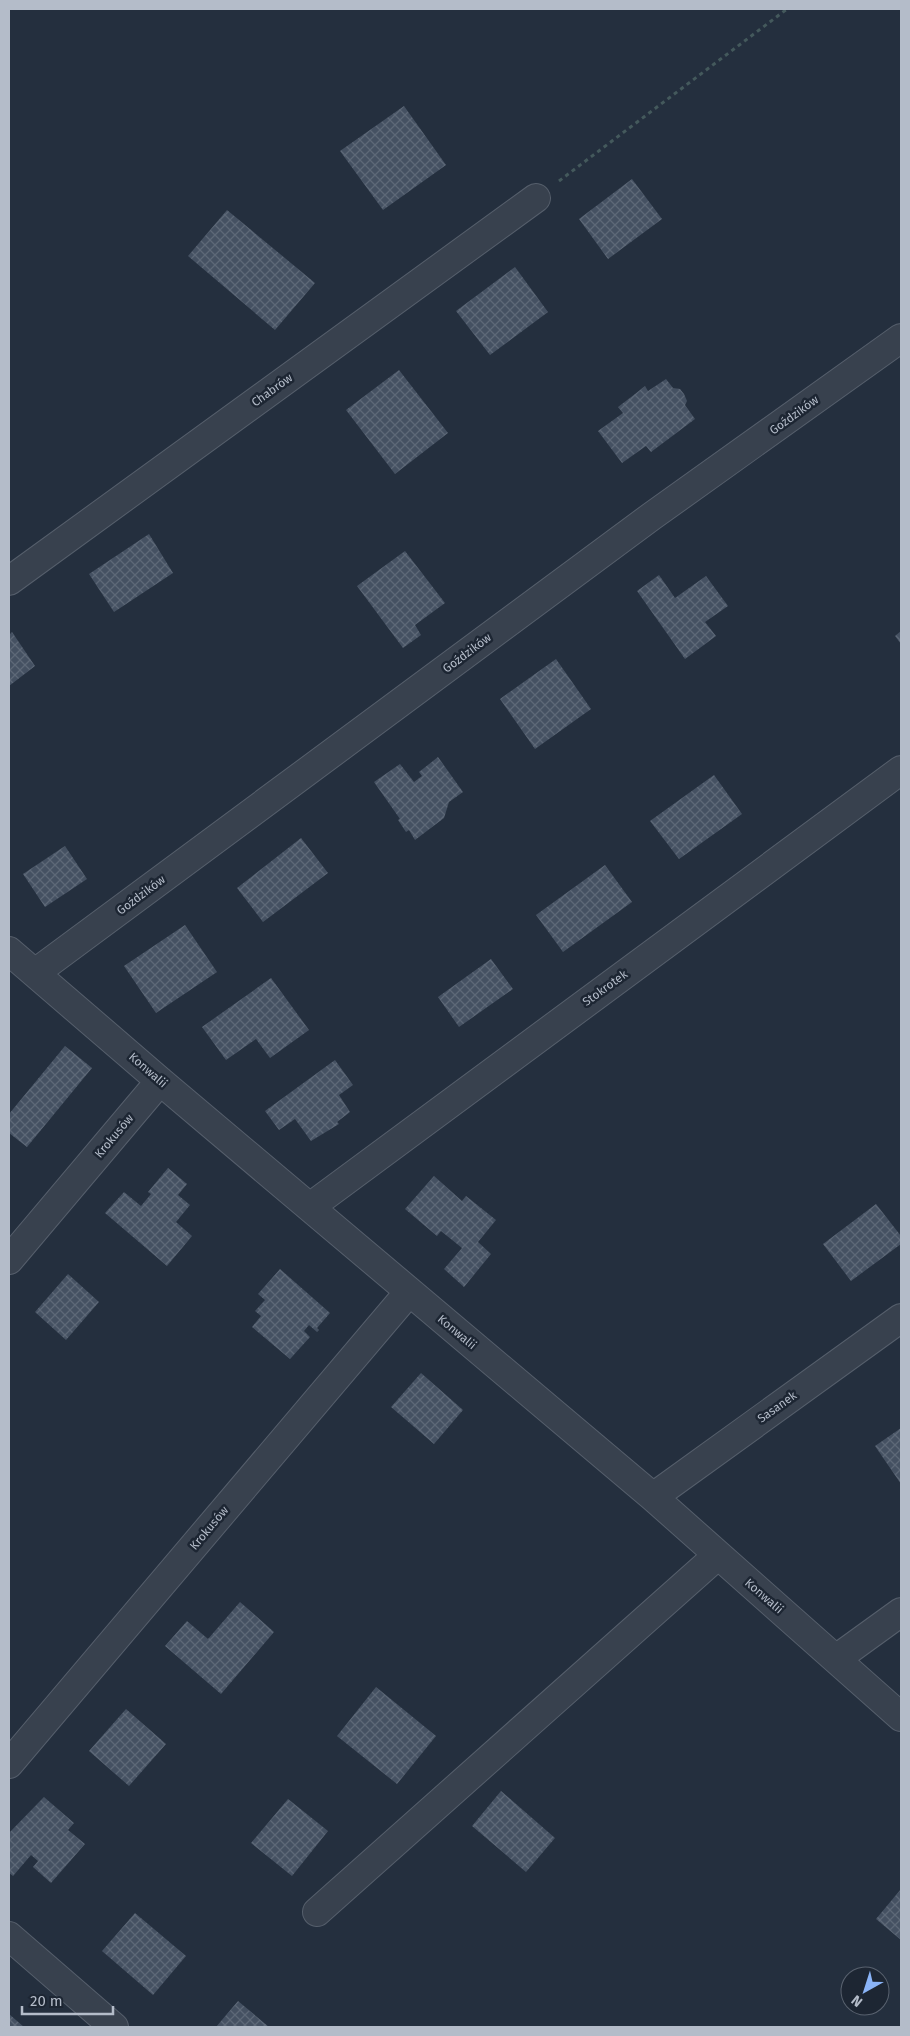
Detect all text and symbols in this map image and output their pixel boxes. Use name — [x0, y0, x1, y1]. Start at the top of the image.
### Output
street label: Chabrów — [249, 370, 296, 410]
street label: Goździków — [767, 392, 822, 437]
street label: Goździków — [440, 630, 494, 676]
street label: Goździków — [114, 872, 168, 918]
street label: Stokrotek — [580, 967, 631, 1009]
street label: Konwalii — [126, 1050, 170, 1090]
street label: Krokusów — [92, 1111, 137, 1161]
street label: Konwalii — [435, 1312, 479, 1352]
street label: Sasanek — [755, 1388, 800, 1426]
street label: Krokusów — [187, 1503, 232, 1553]
street label: Konwalii — [742, 1576, 786, 1616]
north arrow — [840, 1966, 890, 2016]
scale bar — [22, 1984, 114, 2016]
text: N — [848, 1991, 866, 2010]
text: 20 m — [30, 1992, 63, 2010]

